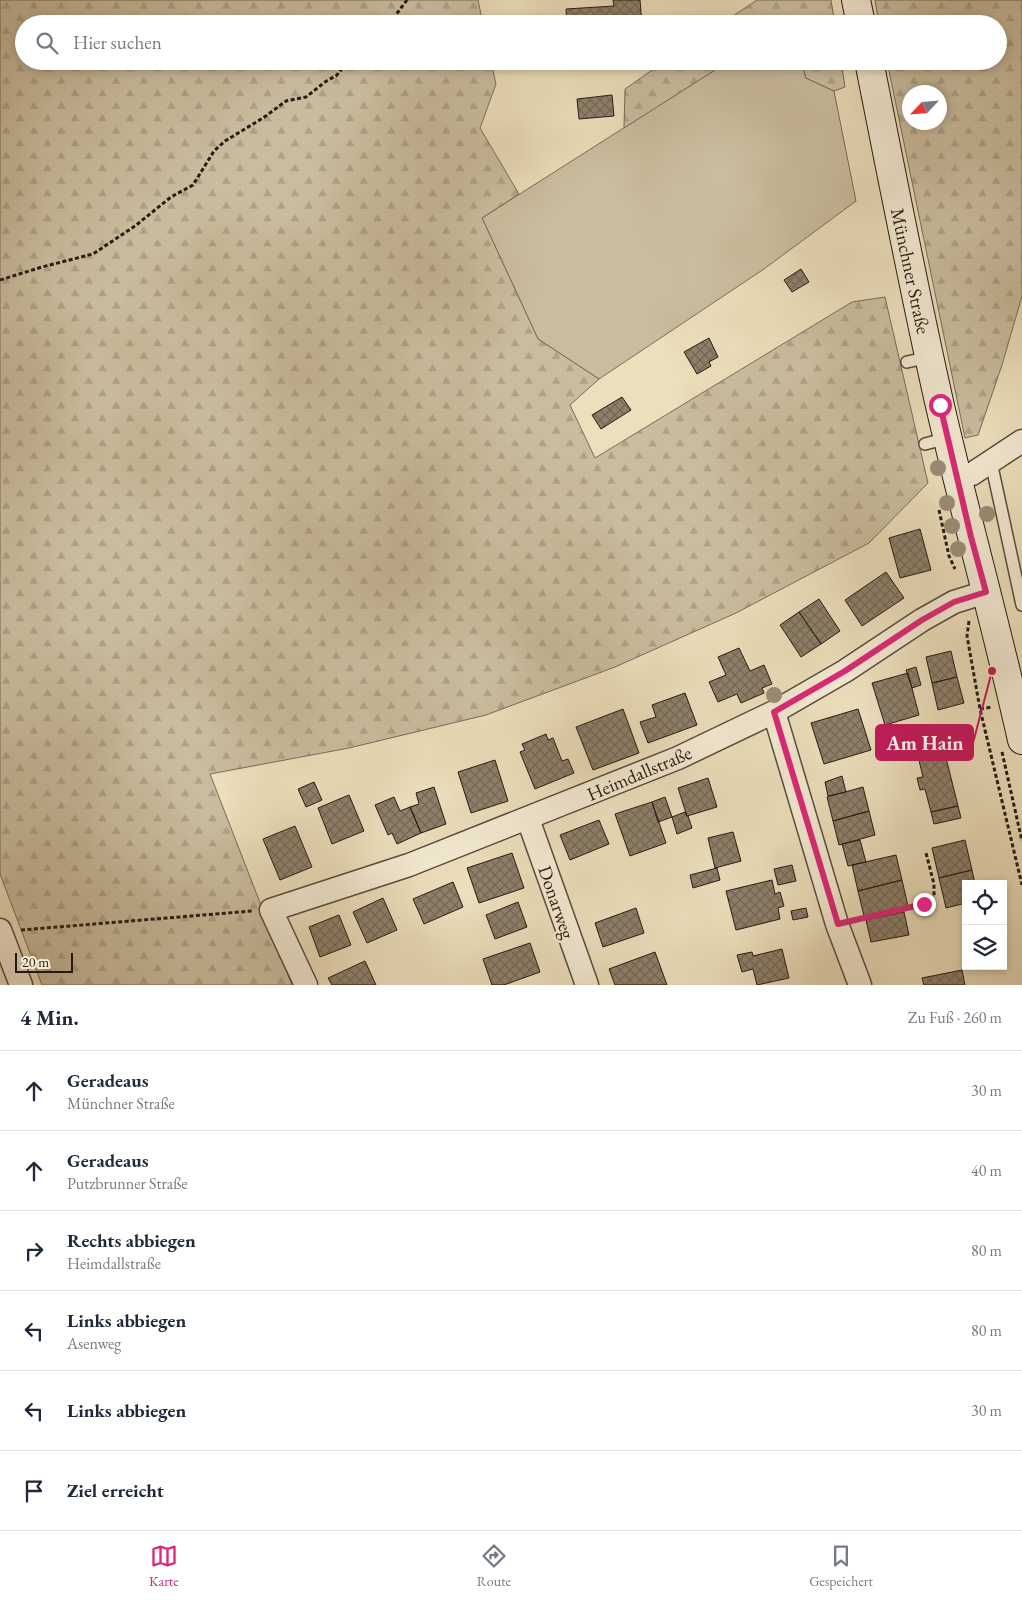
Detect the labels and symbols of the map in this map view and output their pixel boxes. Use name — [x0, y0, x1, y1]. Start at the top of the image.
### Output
north arrow — [902, 85, 947, 130]
street label: Münchner Straße — [885, 206, 936, 336]
route start — [929, 394, 952, 417]
callout: Am Hain — [876, 725, 973, 760]
text: Am Hain — [885, 730, 964, 756]
street label: Heimdallstraße — [583, 740, 695, 807]
street label: Donarweg — [532, 862, 581, 943]
route end — [913, 893, 936, 916]
scale bar — [15, 950, 72, 973]

